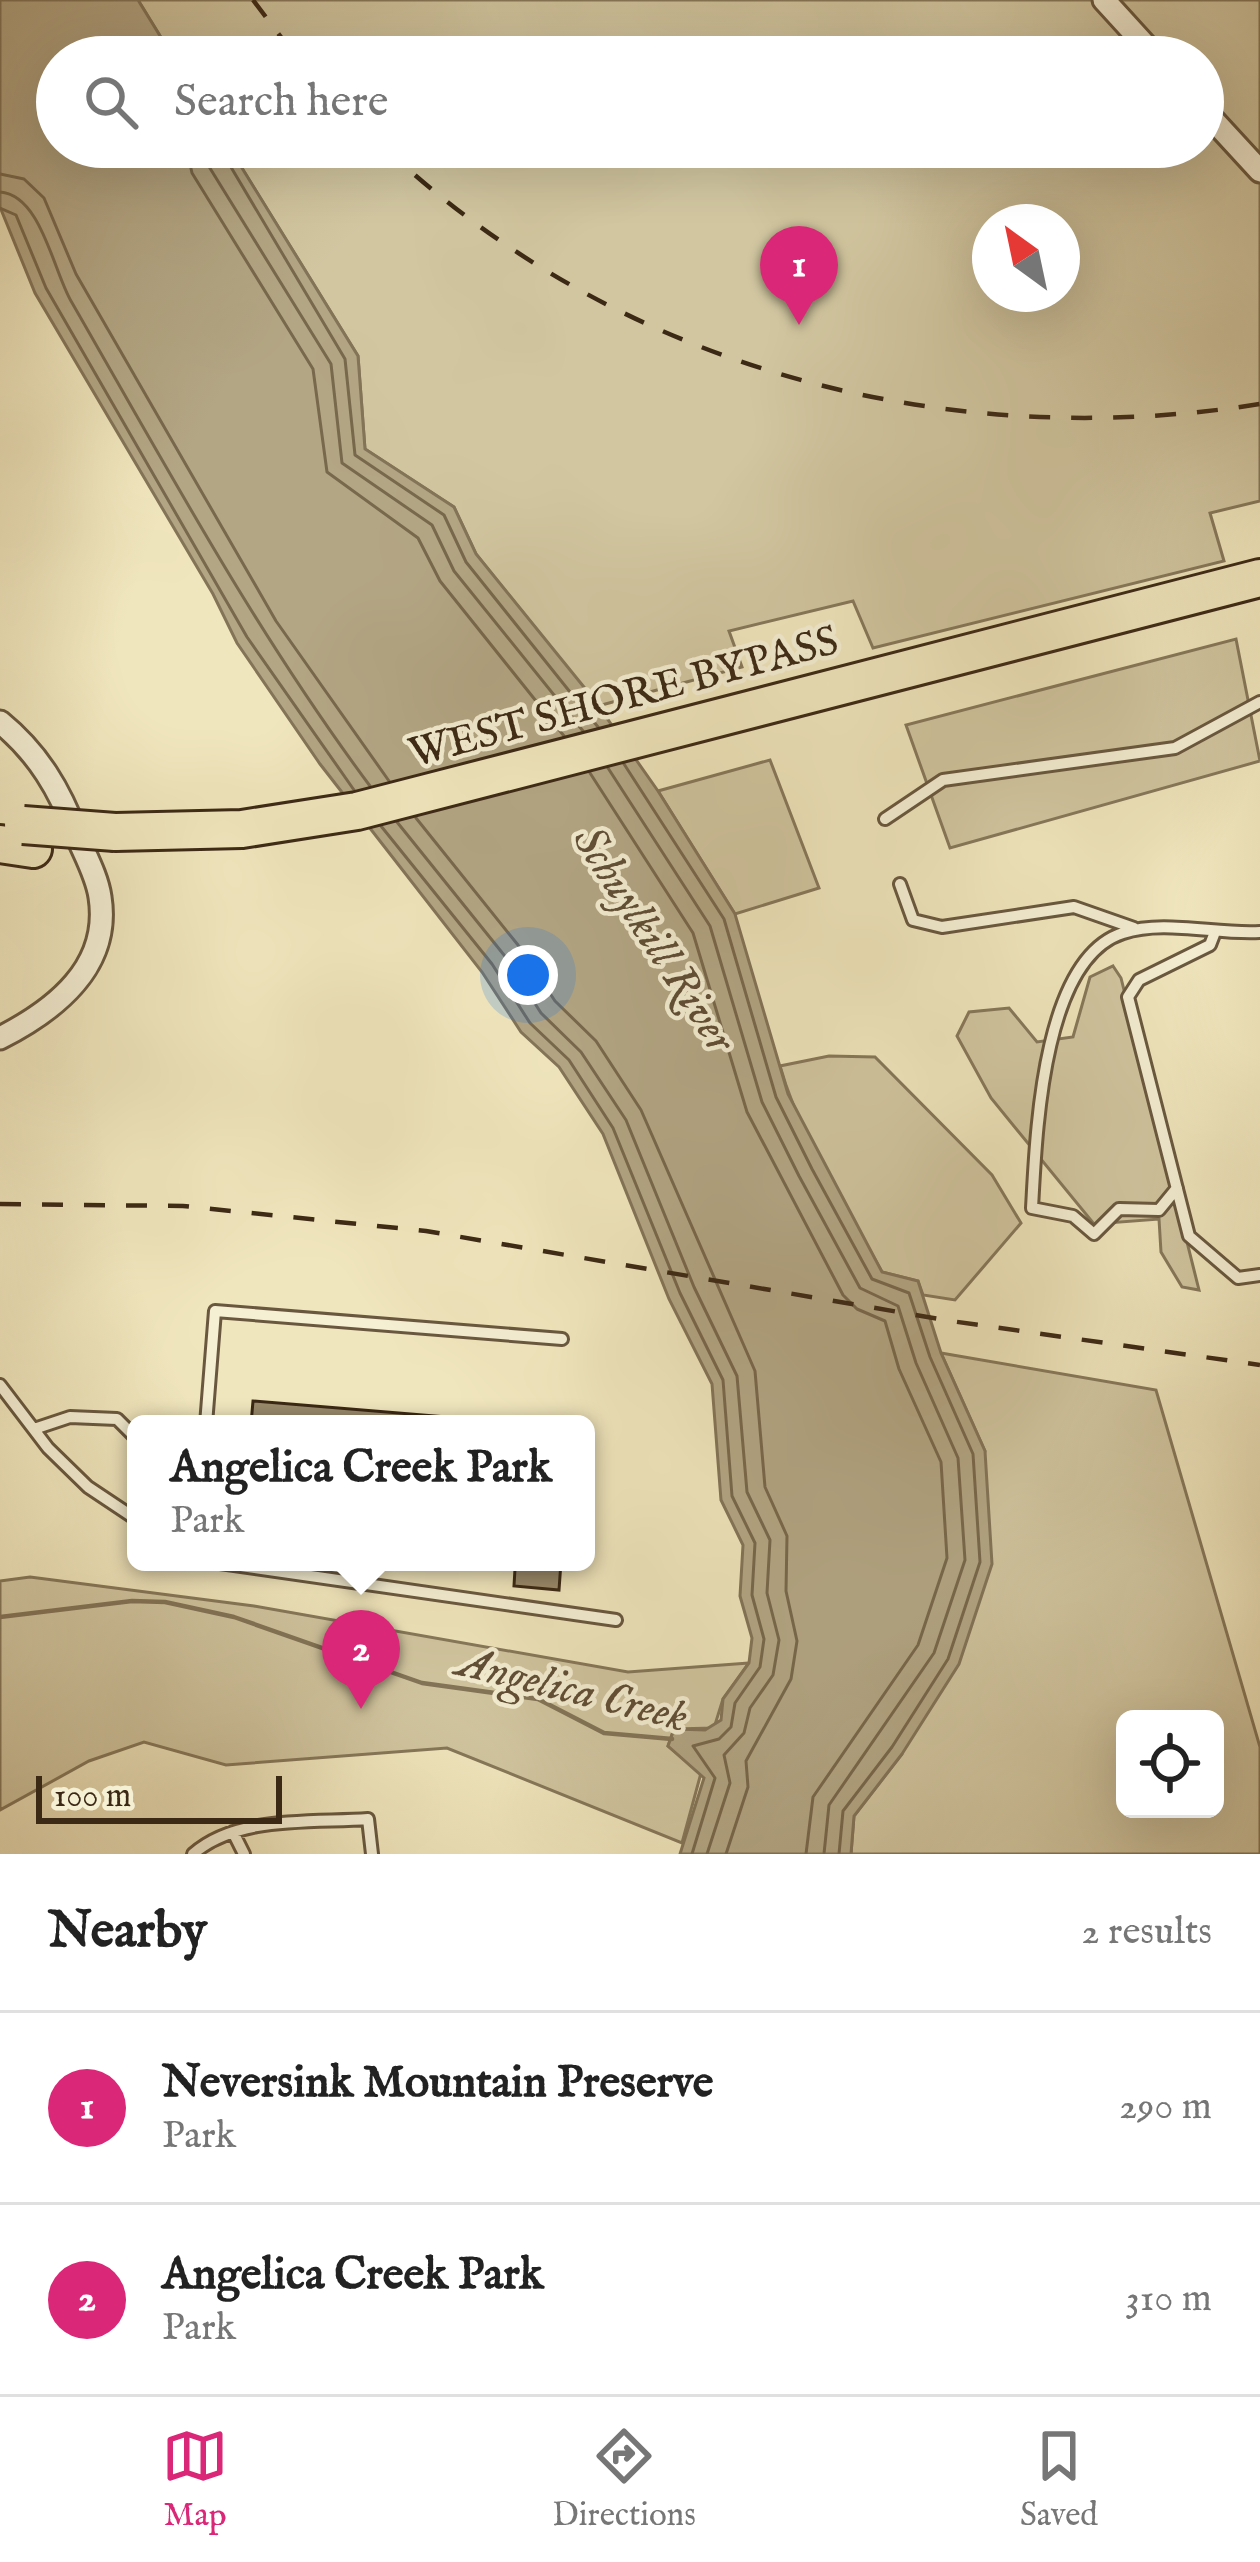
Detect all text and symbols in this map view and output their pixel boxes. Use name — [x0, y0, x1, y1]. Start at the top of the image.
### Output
search box — [36, 36, 1224, 168]
icon: search — [78, 69, 144, 135]
text: Search here — [174, 74, 388, 131]
north arrow — [972, 204, 1080, 312]
pin: 1 — [760, 226, 838, 325]
street label: WEST SHORE BYPASS — [403, 616, 845, 781]
water label: Schuylkill River — [559, 816, 748, 1065]
your location — [498, 945, 558, 1005]
popup — [127, 1415, 595, 1571]
text: Angelica Creek Park — [170, 1440, 552, 1497]
text: Park — [170, 1497, 244, 1546]
pin: 2 — [322, 1610, 400, 1709]
water label: Angelica Creek — [447, 1633, 693, 1747]
map controls — [1116, 1710, 1224, 1818]
button: locate — [1116, 1710, 1224, 1818]
scale bar — [36, 1770, 282, 1823]
text: 100 m — [54, 1776, 131, 1818]
text: Nearby — [48, 1900, 207, 1965]
text: 2 results — [1081, 1908, 1212, 1957]
text: Neversink Mountain Preserve — [162, 2055, 714, 2112]
text: 1 — [80, 2083, 94, 2132]
text: 290 m — [1119, 2083, 1212, 2132]
text: Park — [162, 2112, 236, 2161]
text: Angelica Creek Park — [162, 2247, 544, 2304]
text: 2 — [78, 2275, 96, 2324]
text: 310 m — [1125, 2275, 1212, 2324]
text: Park — [162, 2304, 236, 2353]
tab: Map — [162, 2423, 228, 2537]
tab: Directions — [552, 2423, 696, 2537]
tab: Saved — [1020, 2423, 1098, 2537]

